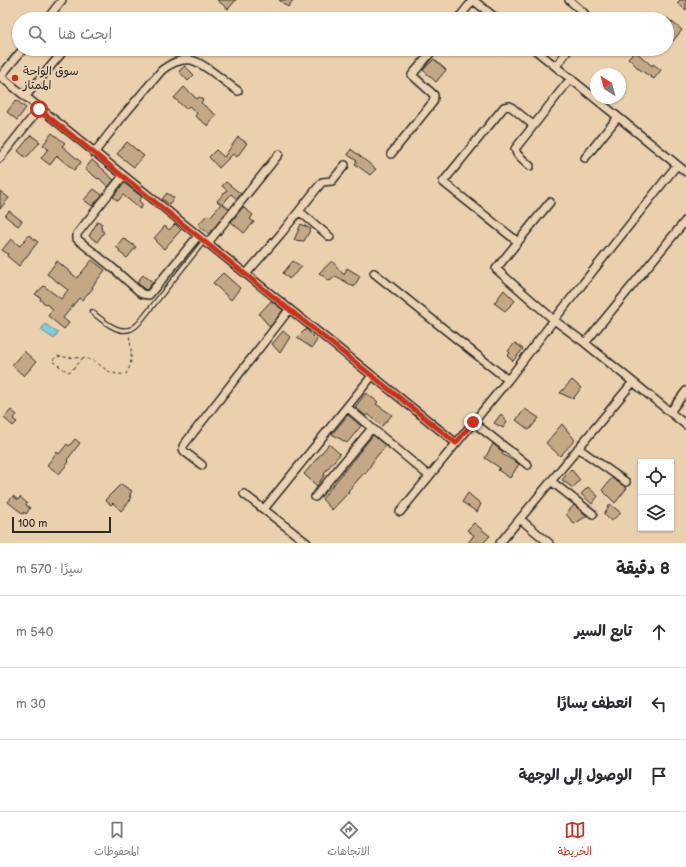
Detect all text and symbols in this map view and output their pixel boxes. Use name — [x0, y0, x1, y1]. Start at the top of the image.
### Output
search box — [12, 12, 674, 56]
icon: search — [26, 23, 48, 45]
text: ابحث هنا — [58, 25, 112, 44]
place label: سوق الواحة الممتاز — [22, 64, 79, 93]
north arrow — [590, 68, 626, 104]
marker: سوق الواحة الممتاز — [10, 73, 20, 83]
route start — [30, 100, 48, 118]
route end — [464, 413, 482, 431]
map controls — [638, 459, 674, 531]
button: locate — [638, 459, 674, 495]
button: layers — [638, 495, 674, 531]
scale bar — [12, 515, 111, 534]
text: 100 m — [18, 517, 47, 530]
text: 8 دقيقة — [616, 559, 670, 579]
text: سيرًا · 570 m — [16, 561, 83, 577]
icon: ahead — [648, 621, 670, 643]
text: تابع السير — [574, 622, 632, 641]
text: 540 m — [16, 624, 53, 640]
icon: left — [648, 693, 670, 715]
text: انعطف يسارًا — [557, 694, 632, 713]
text: 30 m — [16, 696, 46, 712]
icon: arrive — [648, 765, 670, 787]
text: الوصول إلى الوجهة — [518, 766, 632, 785]
tab: المحفوظات — [94, 819, 139, 861]
tab: الاتجاهات — [327, 819, 370, 861]
tab: الخريطة — [558, 819, 592, 861]

